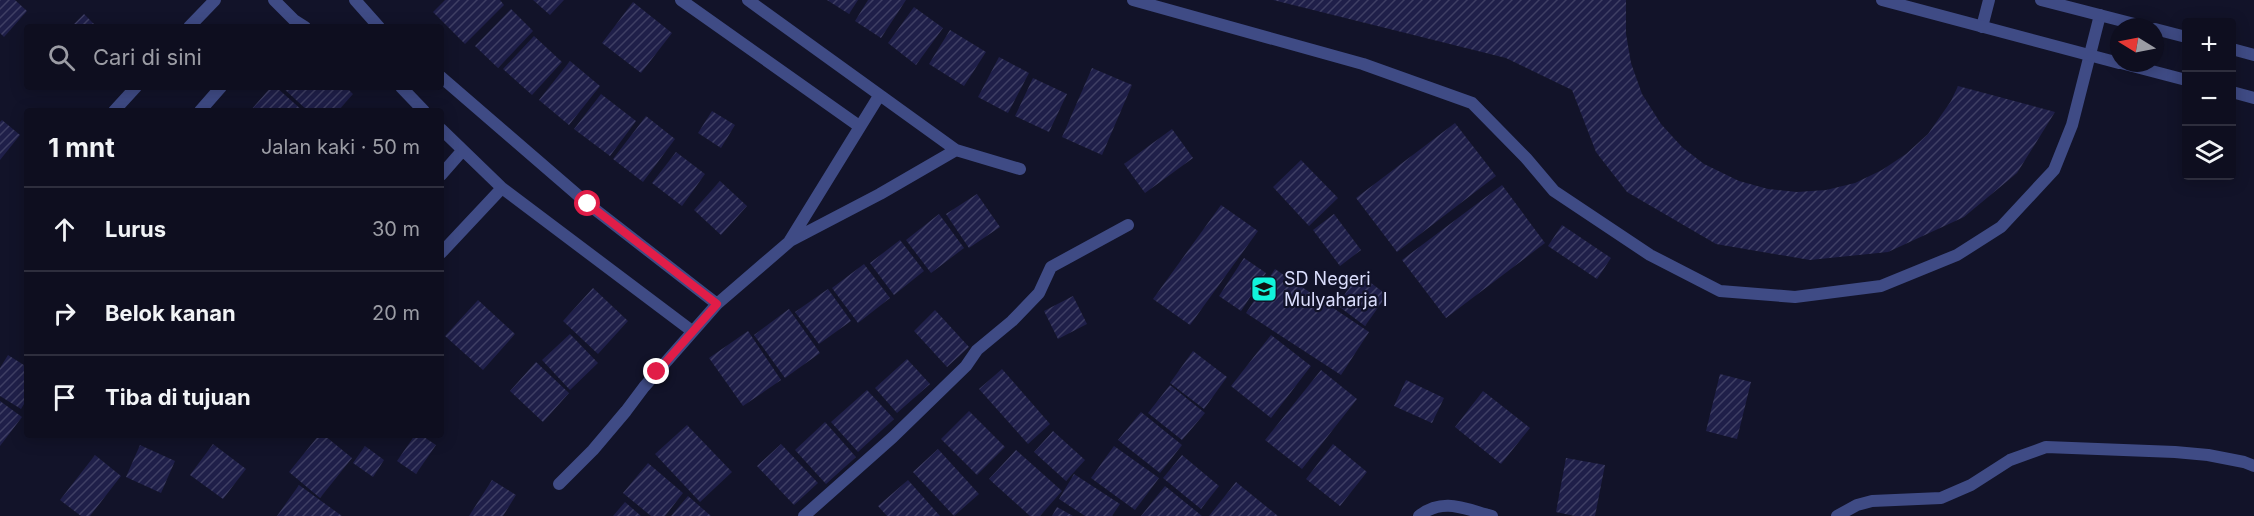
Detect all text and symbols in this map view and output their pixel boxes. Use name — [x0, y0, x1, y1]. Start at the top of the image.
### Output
north arrow — [2110, 18, 2164, 72]
map controls — [2182, 18, 2236, 180]
button: + — [2182, 18, 2236, 72]
search box — [24, 24, 444, 90]
icon: search — [45, 41, 78, 74]
text: Cari di sini — [93, 44, 202, 70]
button: − — [2182, 72, 2236, 126]
button: layers — [2182, 126, 2236, 180]
text: 1 mnt — [48, 132, 115, 163]
text: Jalan kaki · 50 m — [261, 135, 420, 159]
route start — [574, 190, 600, 216]
icon: ahead — [48, 213, 81, 246]
text: Lurus — [105, 216, 166, 242]
text: 30 m — [372, 217, 420, 241]
place label: SD Negeri Mulyaharja I — [1284, 268, 1388, 310]
school or university icon: SD Negeri Mulyaharja I — [1249, 274, 1279, 304]
icon: right — [48, 297, 81, 330]
text: Belok kanan — [105, 300, 236, 326]
text: 20 m — [372, 301, 420, 325]
route end — [643, 358, 669, 384]
icon: arrive — [48, 381, 81, 414]
text: Tiba di tujuan — [105, 384, 251, 410]

